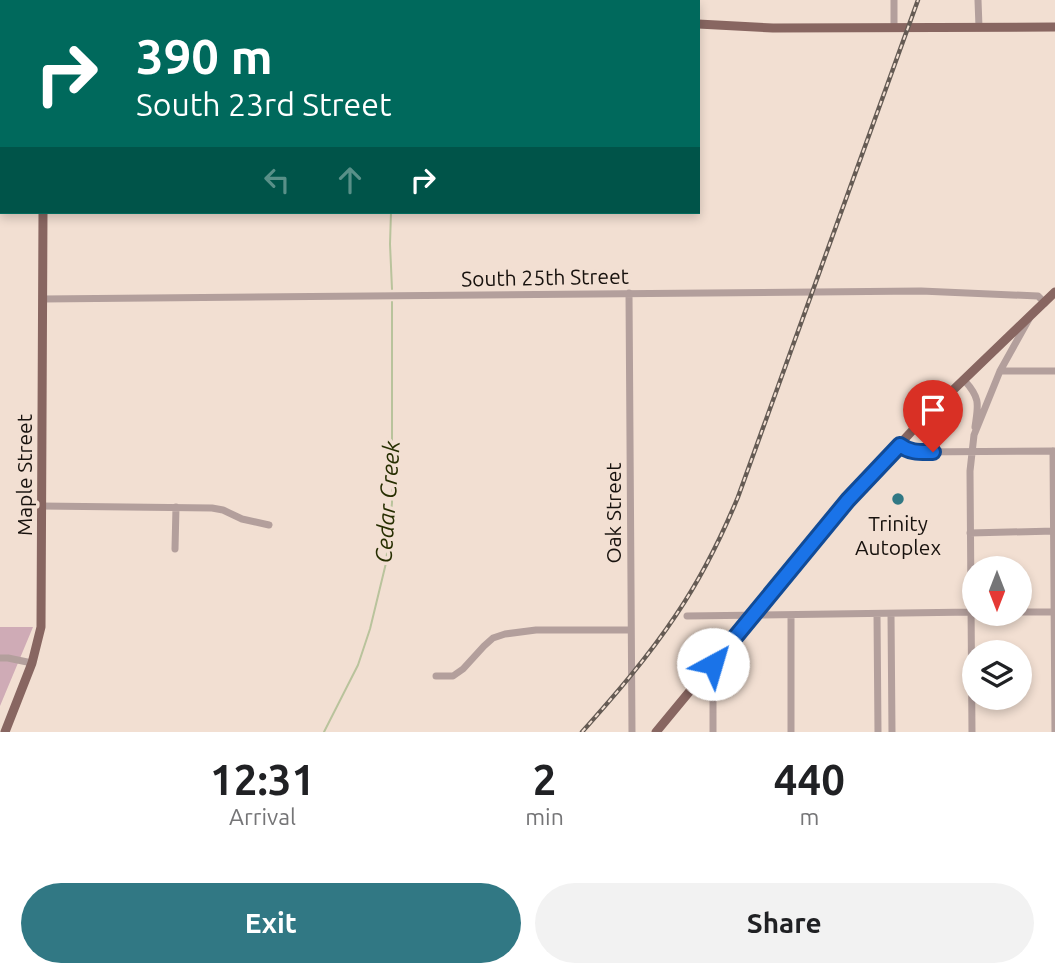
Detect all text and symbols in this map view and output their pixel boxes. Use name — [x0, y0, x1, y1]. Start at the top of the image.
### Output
icon: right — [21, 28, 112, 119]
text: 390 m — [136, 28, 273, 83]
text: South 23rd Street — [136, 86, 392, 122]
icon: left — [258, 161, 296, 199]
icon: ahead — [331, 161, 369, 199]
icon: right — [404, 161, 442, 199]
street label: South 25th Street — [461, 264, 629, 290]
pin — [903, 380, 963, 452]
icon: arrive — [914, 391, 952, 429]
street label: Maple Street — [12, 414, 36, 536]
water label: Cedar Creek — [370, 440, 404, 564]
street label: Oak Street — [601, 462, 625, 564]
marker: Trinity Autoplex — [890, 491, 906, 507]
place label: Trinity Autoplex — [855, 511, 941, 559]
north arrow — [962, 556, 1032, 626]
map controls — [962, 556, 1032, 710]
position arrow — [676, 627, 750, 701]
button: layers — [962, 640, 1032, 710]
text: 12:31 — [210, 756, 315, 803]
text: 2 — [533, 756, 556, 803]
text: 440 — [774, 756, 845, 803]
text: Arrival — [229, 804, 296, 829]
text: min — [525, 804, 564, 829]
text: m — [799, 804, 819, 829]
button: Exit — [21, 883, 521, 963]
button: Share — [535, 883, 1034, 963]

